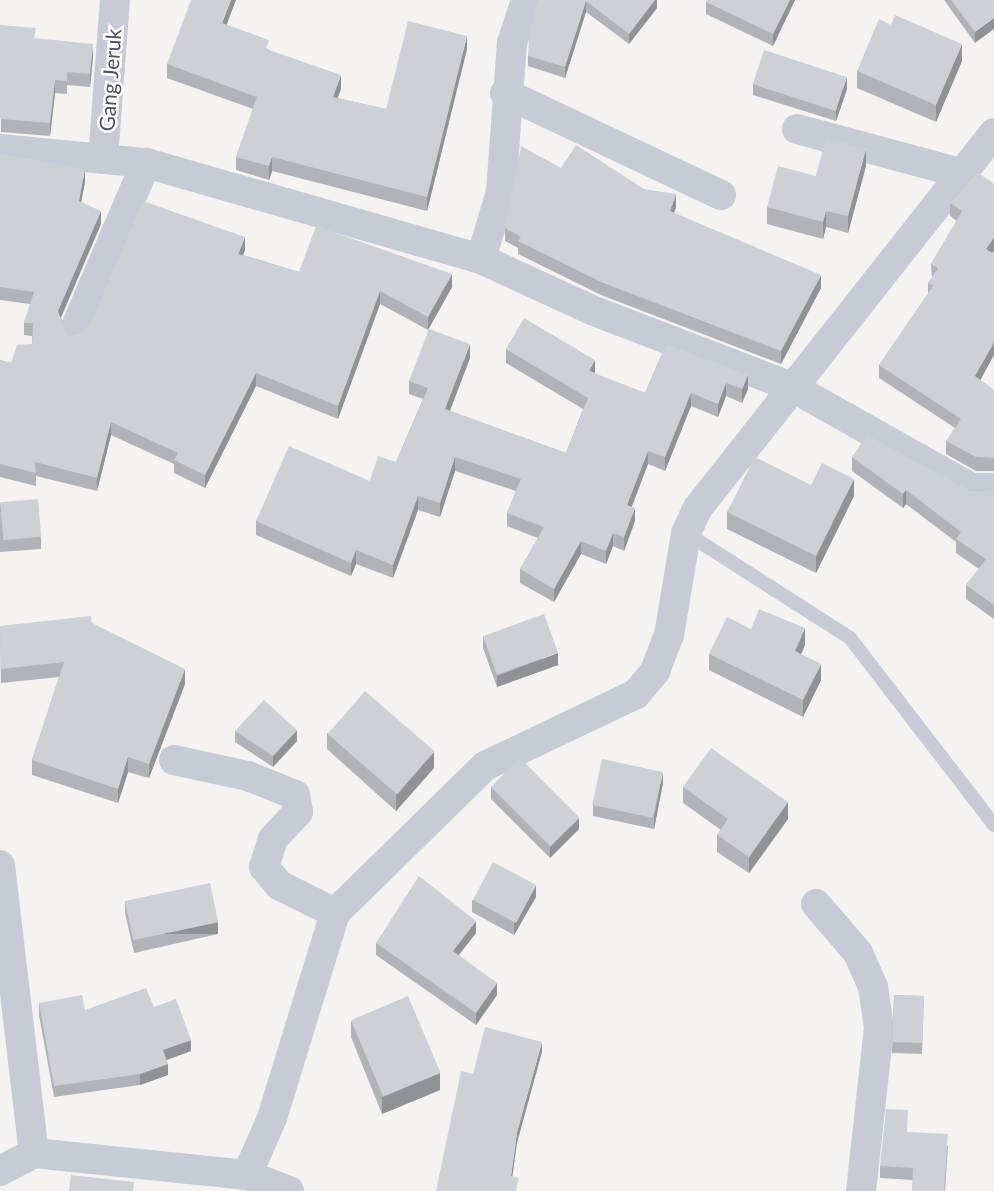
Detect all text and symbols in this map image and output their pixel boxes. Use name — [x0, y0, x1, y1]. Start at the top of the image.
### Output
street label: Gang Jeruk — [94, 28, 126, 132]

